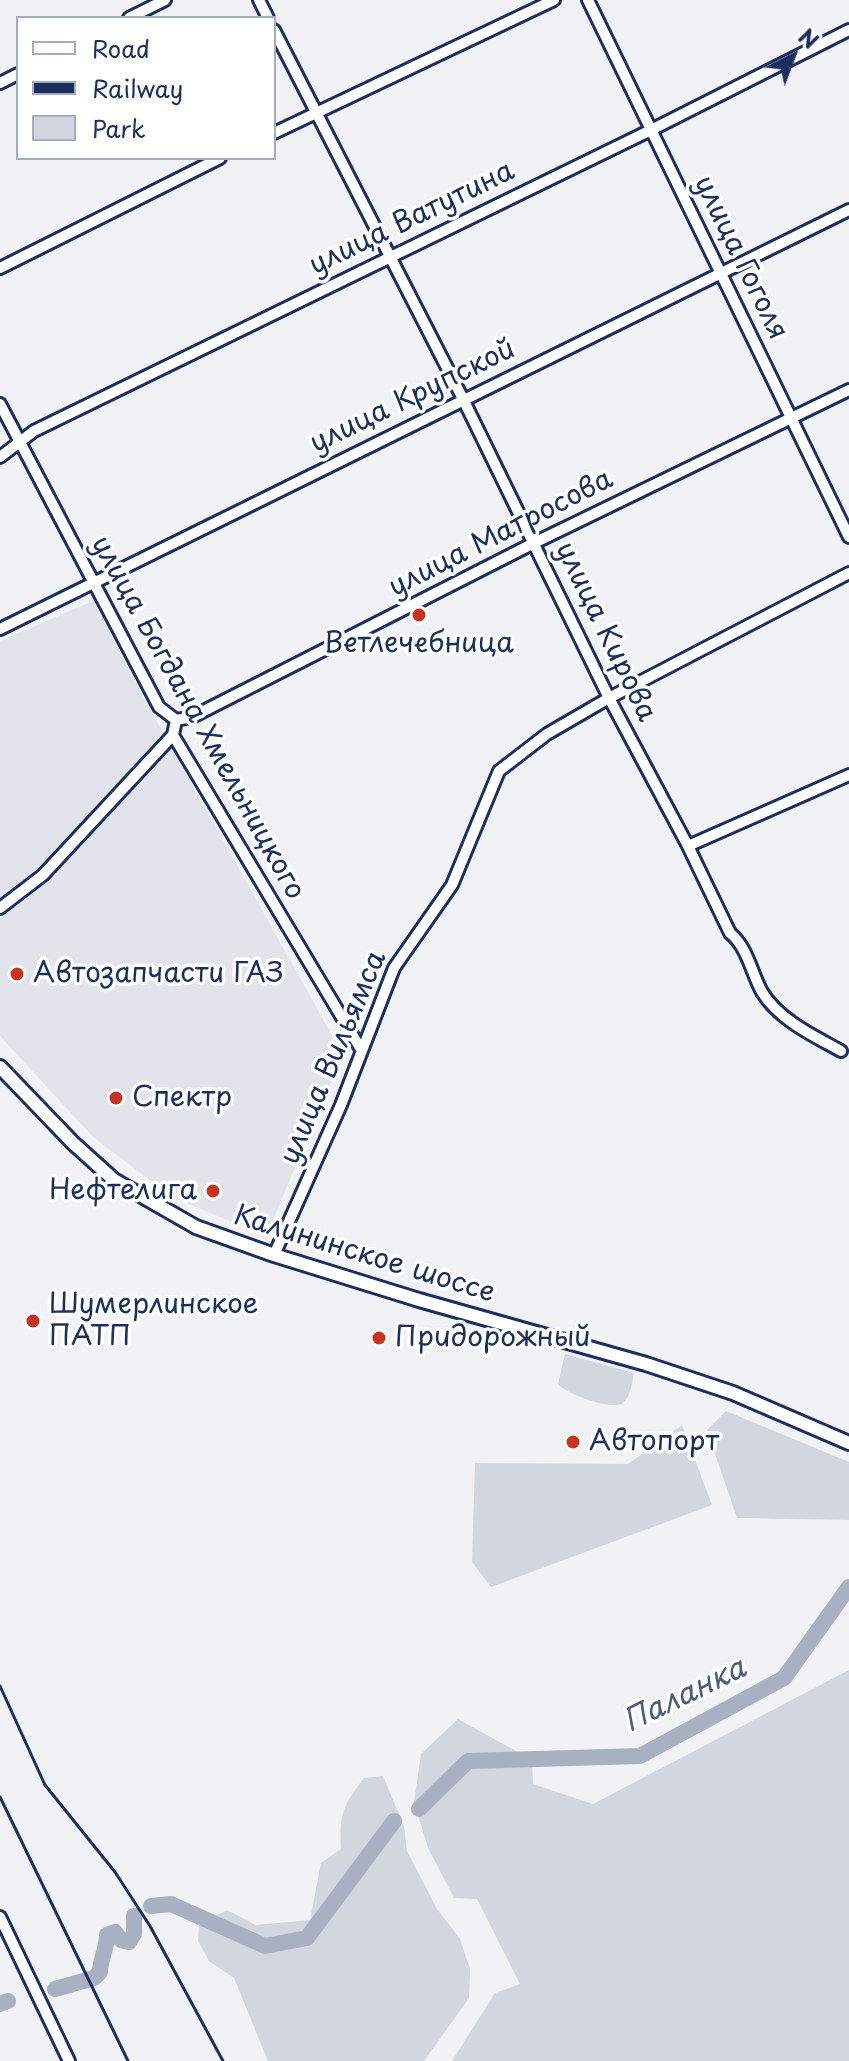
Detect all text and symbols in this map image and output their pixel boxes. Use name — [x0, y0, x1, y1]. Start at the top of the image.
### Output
legend — [16, 16, 276, 160]
north arrow — [753, 16, 833, 96]
text: N — [792, 20, 827, 56]
text: Road — [92, 30, 150, 66]
text: Railway — [92, 70, 183, 106]
text: Park — [92, 110, 146, 146]
street label: улица Ватутина — [304, 155, 520, 283]
street label: улица Гоголя — [686, 171, 794, 345]
street label: улица Крупской — [305, 333, 521, 461]
street label: улица Матросова — [383, 463, 619, 605]
street label: улица Богдана Хмельницкого — [83, 530, 311, 906]
street label: улица Кирова — [547, 537, 663, 727]
marker: Ветлечебница — [410, 606, 428, 624]
place label: Ветлечебница — [324, 627, 514, 661]
street label: улица Вильямса — [274, 946, 394, 1170]
place label: Автозапчасти ГАЗ — [33, 957, 284, 991]
marker: Автозапчасти ГАЗ — [8, 965, 26, 983]
place label: Спектр — [132, 1081, 232, 1115]
marker: Спектр — [107, 1089, 125, 1107]
place label: Нефтелига — [49, 1174, 197, 1208]
marker: Нефтелига — [204, 1182, 222, 1200]
street label: Калининское шоссе — [229, 1199, 499, 1311]
place label: Шумерлинское ПАТП — [49, 1288, 259, 1354]
marker: Шумерлинское ПАТП — [24, 1312, 42, 1330]
place label: Придорожный — [395, 1321, 591, 1355]
marker: Придорожный — [370, 1329, 388, 1347]
place label: Автопорт — [589, 1425, 719, 1459]
marker: Автопорт — [564, 1433, 582, 1451]
water label: Паланка — [618, 1651, 752, 1741]

